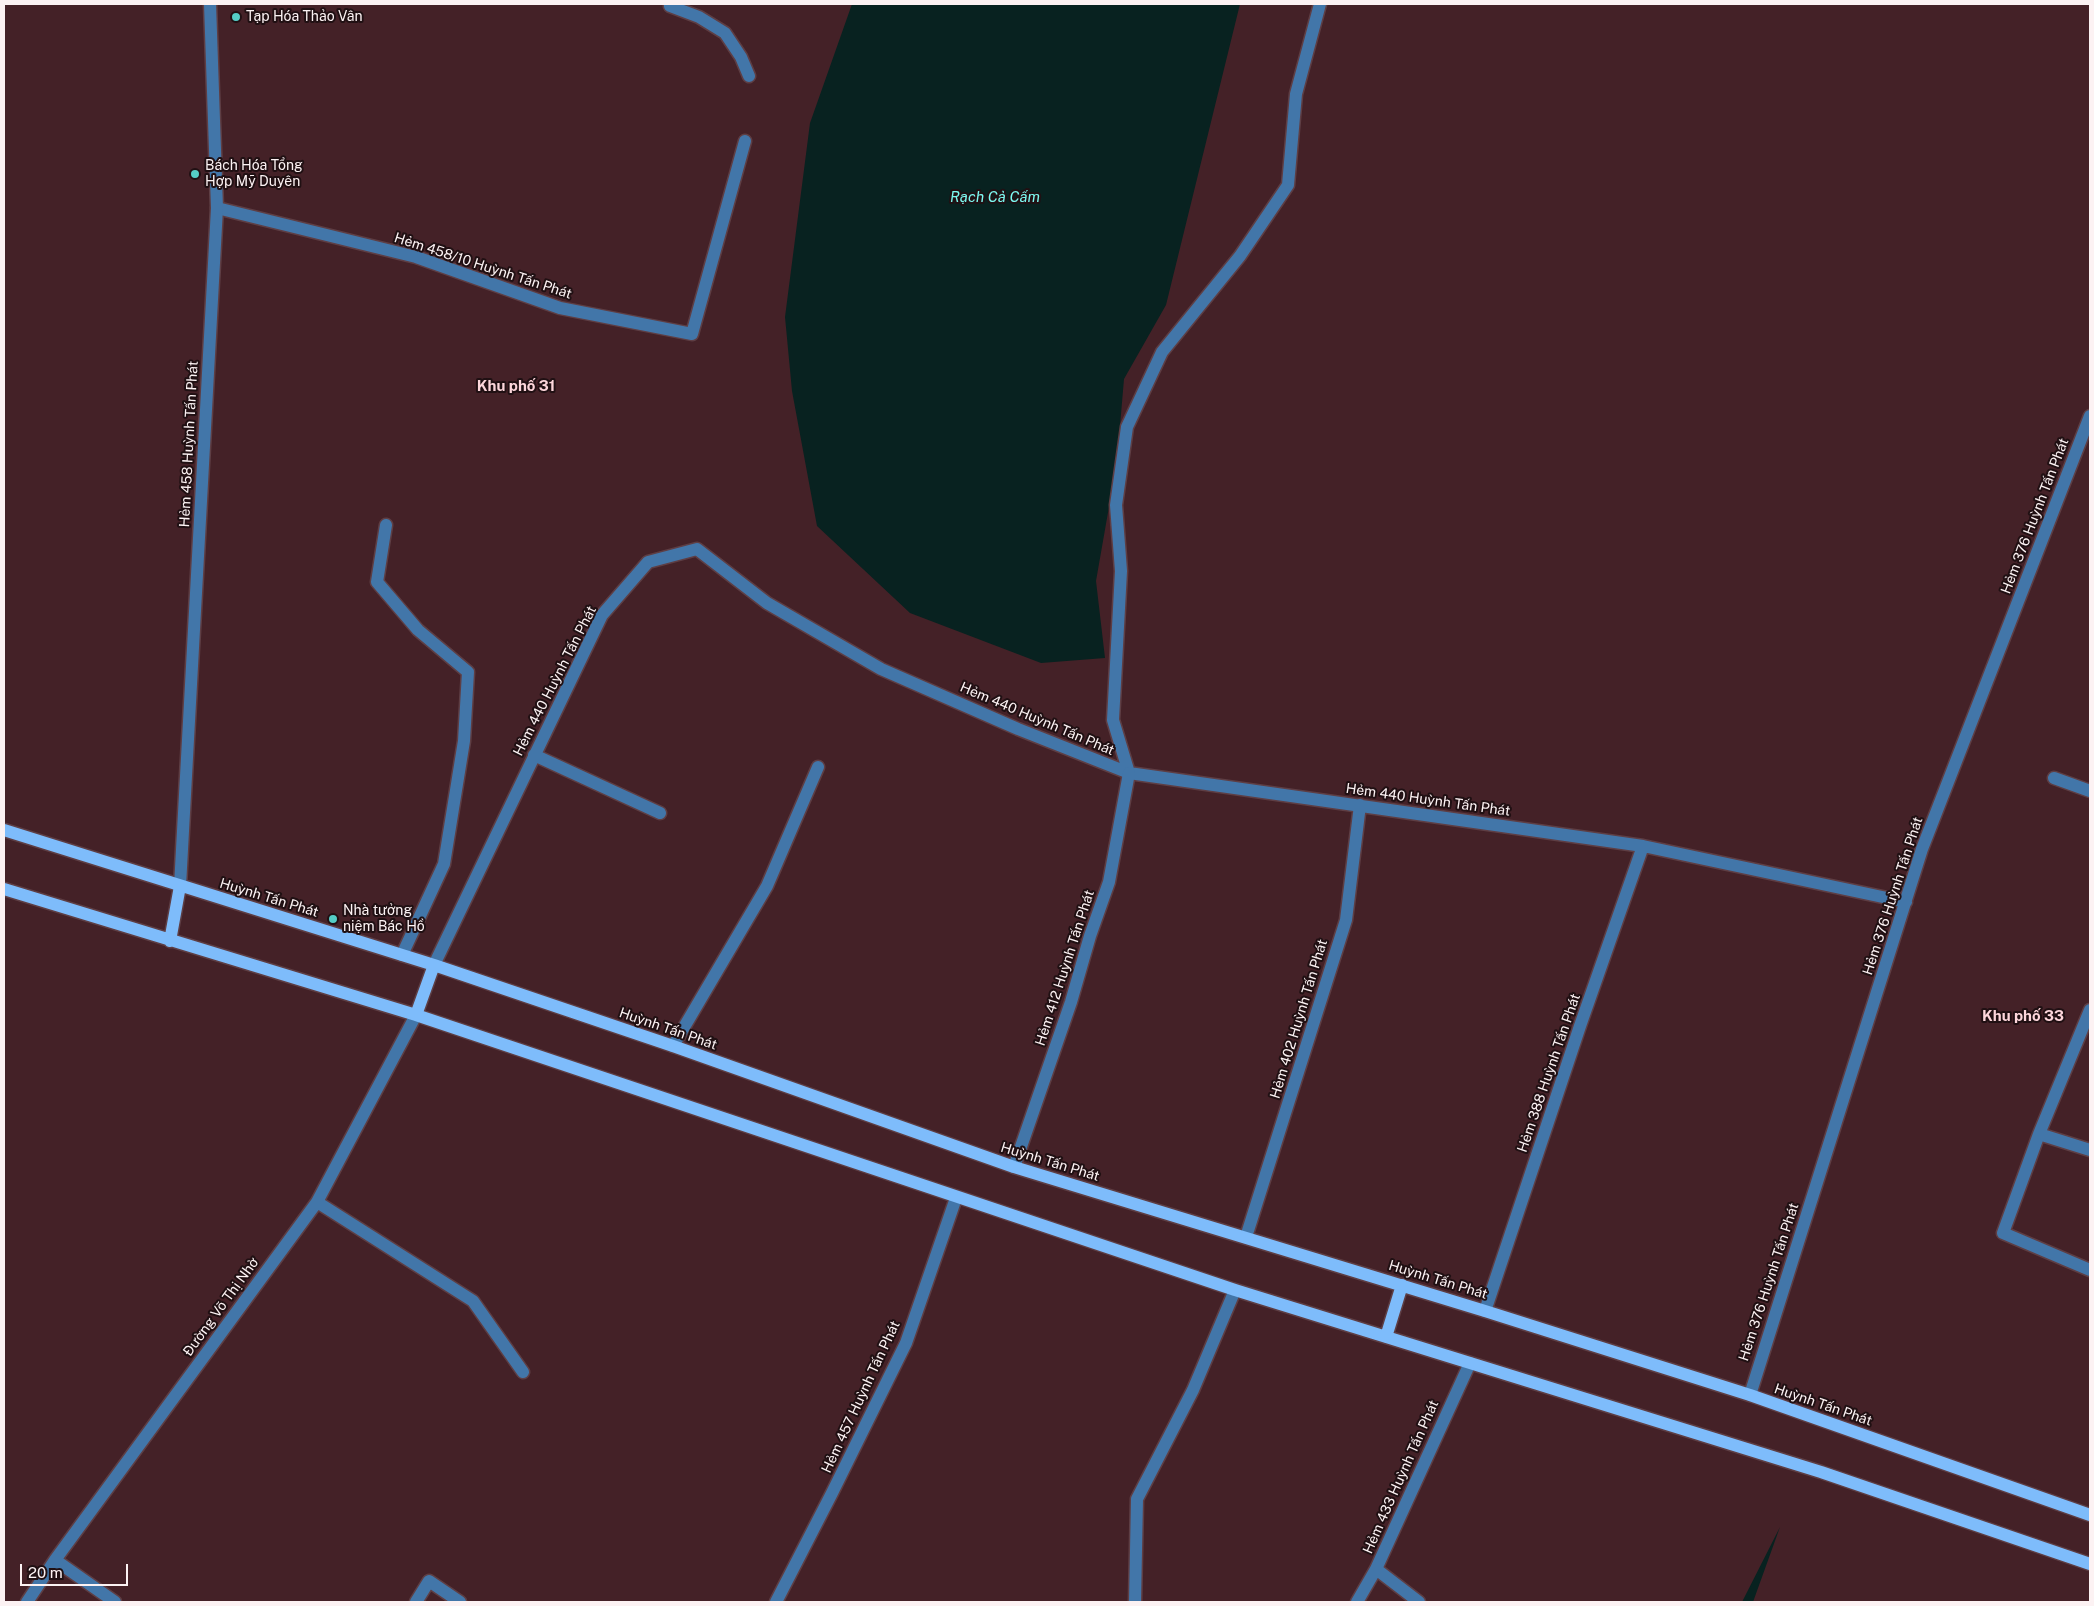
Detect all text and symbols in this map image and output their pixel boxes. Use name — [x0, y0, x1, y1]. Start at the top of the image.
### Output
place label: Tạp Hóa Thảo Vân — [246, 9, 363, 25]
marker: Tạp Hóa Thảo Vân — [230, 11, 242, 23]
place label: Bách Hóa Tổng Hợp Mỹ Duyên — [205, 158, 303, 190]
marker: Bách Hóa Tổng Hợp Mỹ Duyên — [189, 168, 201, 180]
water label: Rạch Cả Cấm — [950, 188, 1040, 206]
street label: Hẻm 458/10 Huỳnh Tấn Phát — [392, 229, 574, 303]
street label: Hẻm 458 Huỳnh Tấn Phát — [176, 360, 202, 528]
district label: Khu phố 31 — [477, 377, 555, 395]
street label: Hẻm 376 Huỳnh Tấn Phát — [1998, 436, 2072, 596]
street label: Hẻm 440 Huỳnh Tấn Phát — [510, 603, 600, 759]
street label: Hẻm 440 Huỳnh Tấn Phát — [957, 679, 1117, 759]
street label: Hẻm 440 Huỳnh Tấn Phát — [1345, 780, 1511, 820]
street label: Hẻm 376 Huỳnh Tấn Phát — [1859, 815, 1927, 977]
street label: Huỳnh Tấn Phát — [218, 875, 320, 921]
street label: Hẻm 412 Huỳnh Tấn Phát — [1032, 888, 1098, 1048]
place label: Nhà tưởng niệm Bác Hồ — [343, 903, 425, 936]
marker: Nhà tưởng niệm Bác Hồ — [327, 913, 339, 925]
street label: Hẻm 402 Huỳnh Tấn Phát — [1267, 937, 1331, 1101]
street label: Hẻm 388 Huỳnh Tấn Phát — [1514, 991, 1584, 1155]
street label: Huỳnh Tấn Phát — [617, 1004, 719, 1054]
district label: Khu phố 33 — [1982, 1007, 2064, 1025]
street label: Huỳnh Tấn Phát — [999, 1139, 1101, 1185]
street label: Hẻm 376 Huỳnh Tấn Phát — [1735, 1201, 1803, 1363]
street label: Đường Võ Thị Nhờ — [180, 1254, 262, 1360]
street label: Huỳnh Tấn Phát — [1387, 1257, 1489, 1303]
street label: Hẻm 457 Huỳnh Tấn Phát — [818, 1318, 904, 1476]
street label: Huỳnh Tấn Phát — [1772, 1380, 1874, 1430]
street label: Hẻm 433 Huỳnh Tấn Phát — [1360, 1398, 1442, 1556]
scale bar — [22, 1554, 130, 1586]
text: 20 m — [28, 1564, 63, 1581]

